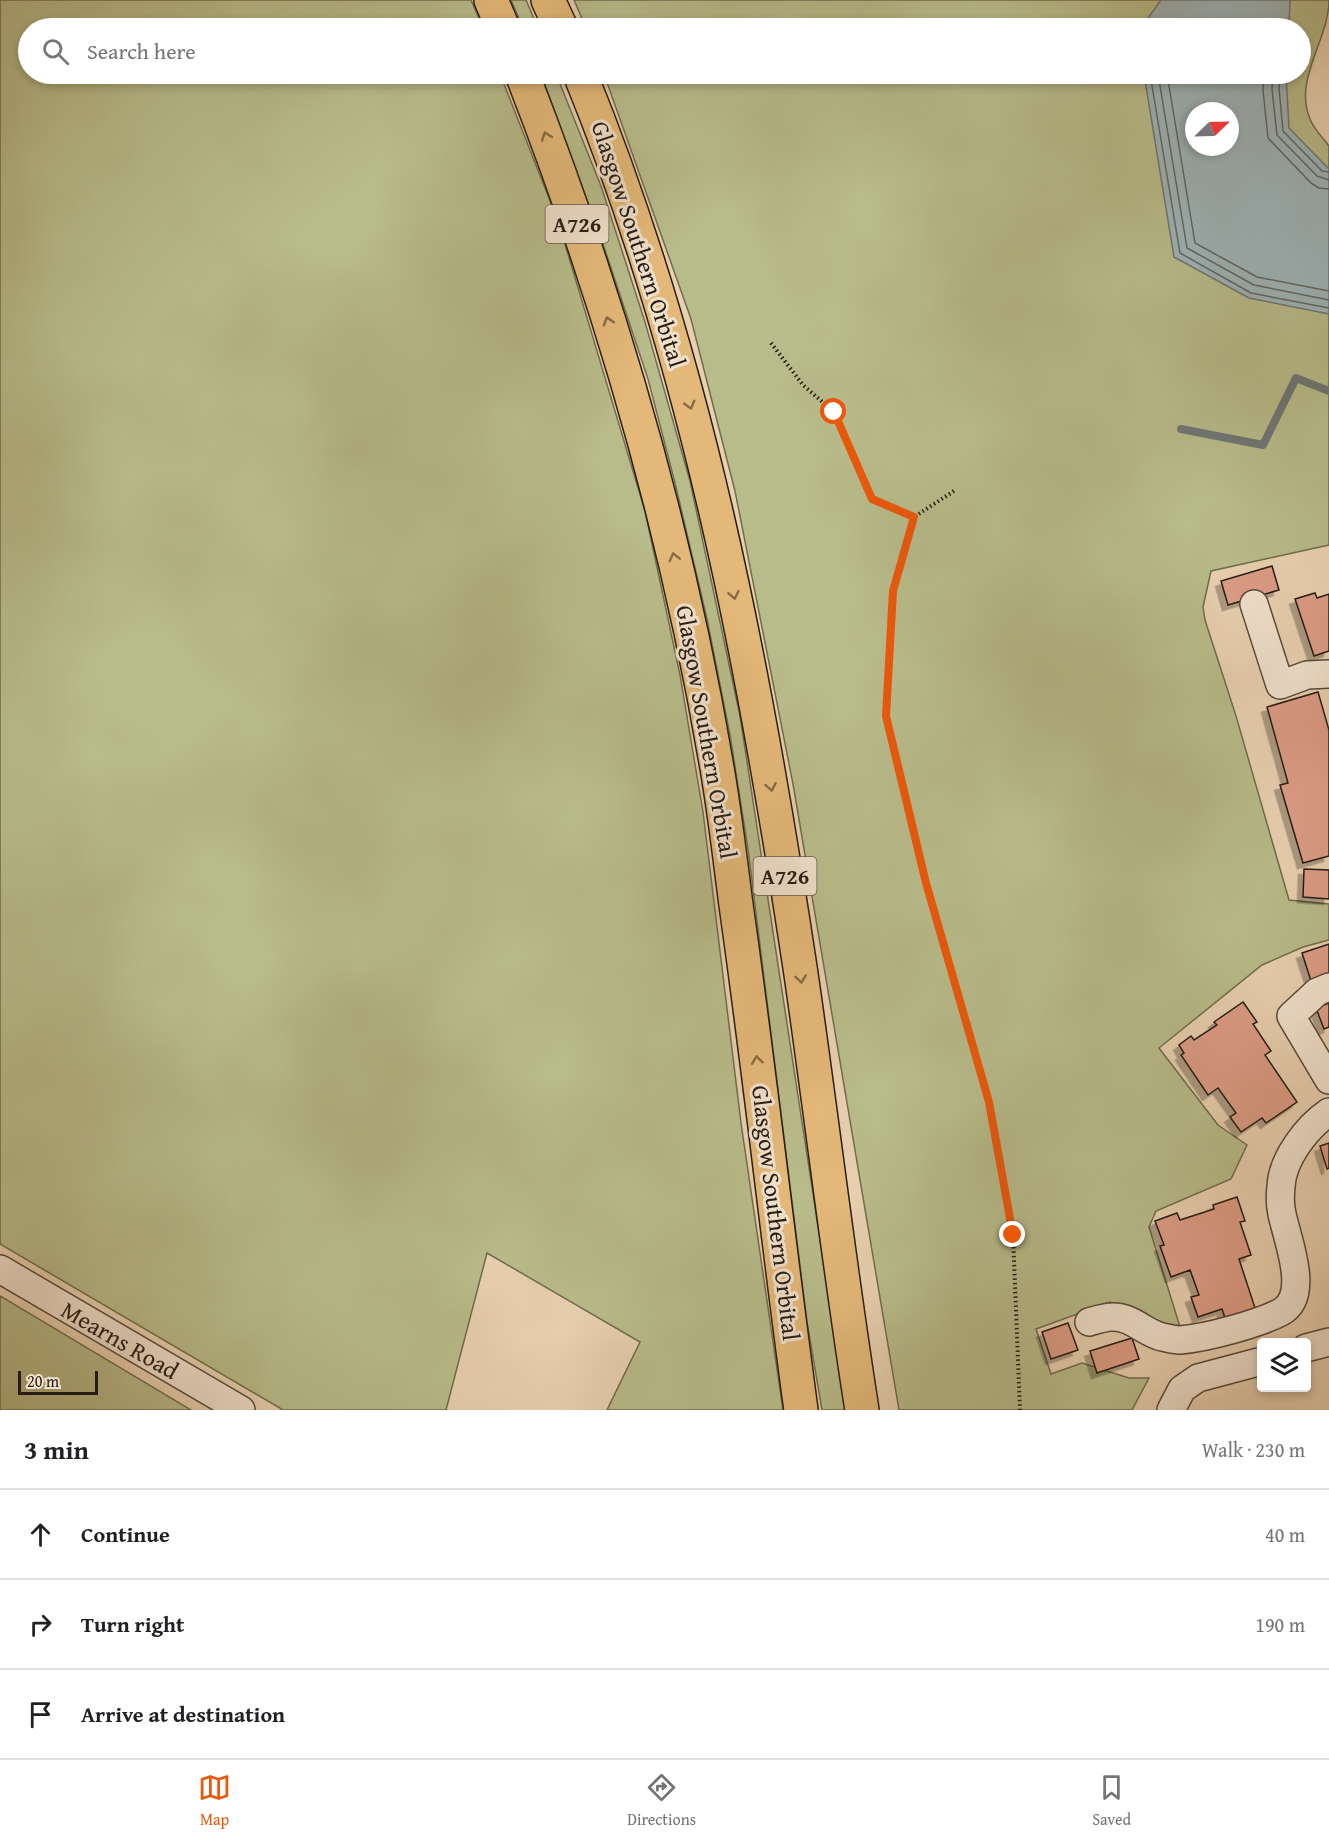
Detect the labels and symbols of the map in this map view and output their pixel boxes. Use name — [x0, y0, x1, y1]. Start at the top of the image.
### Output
north arrow — [1185, 102, 1239, 156]
street label: Glasgow Southern Orbital — [583, 116, 695, 372]
one-way arrow — [540, 131, 553, 142]
road number: A726 — [546, 205, 608, 243]
one-way arrow — [603, 316, 615, 327]
route start — [820, 398, 846, 424]
one-way arrow — [683, 399, 695, 410]
one-way arrow — [668, 553, 681, 563]
one-way arrow — [727, 590, 740, 600]
street label: Glasgow Southern Orbital — [667, 602, 747, 862]
one-way arrow — [764, 782, 776, 791]
road number: A726 — [754, 857, 816, 895]
one-way arrow — [795, 975, 807, 984]
one-way arrow — [751, 1056, 763, 1065]
street label: Glasgow Southern Orbital — [743, 1083, 809, 1343]
route end — [999, 1221, 1025, 1247]
street label: Mearns Road — [55, 1292, 185, 1388]
scale bar — [18, 1368, 98, 1396]

